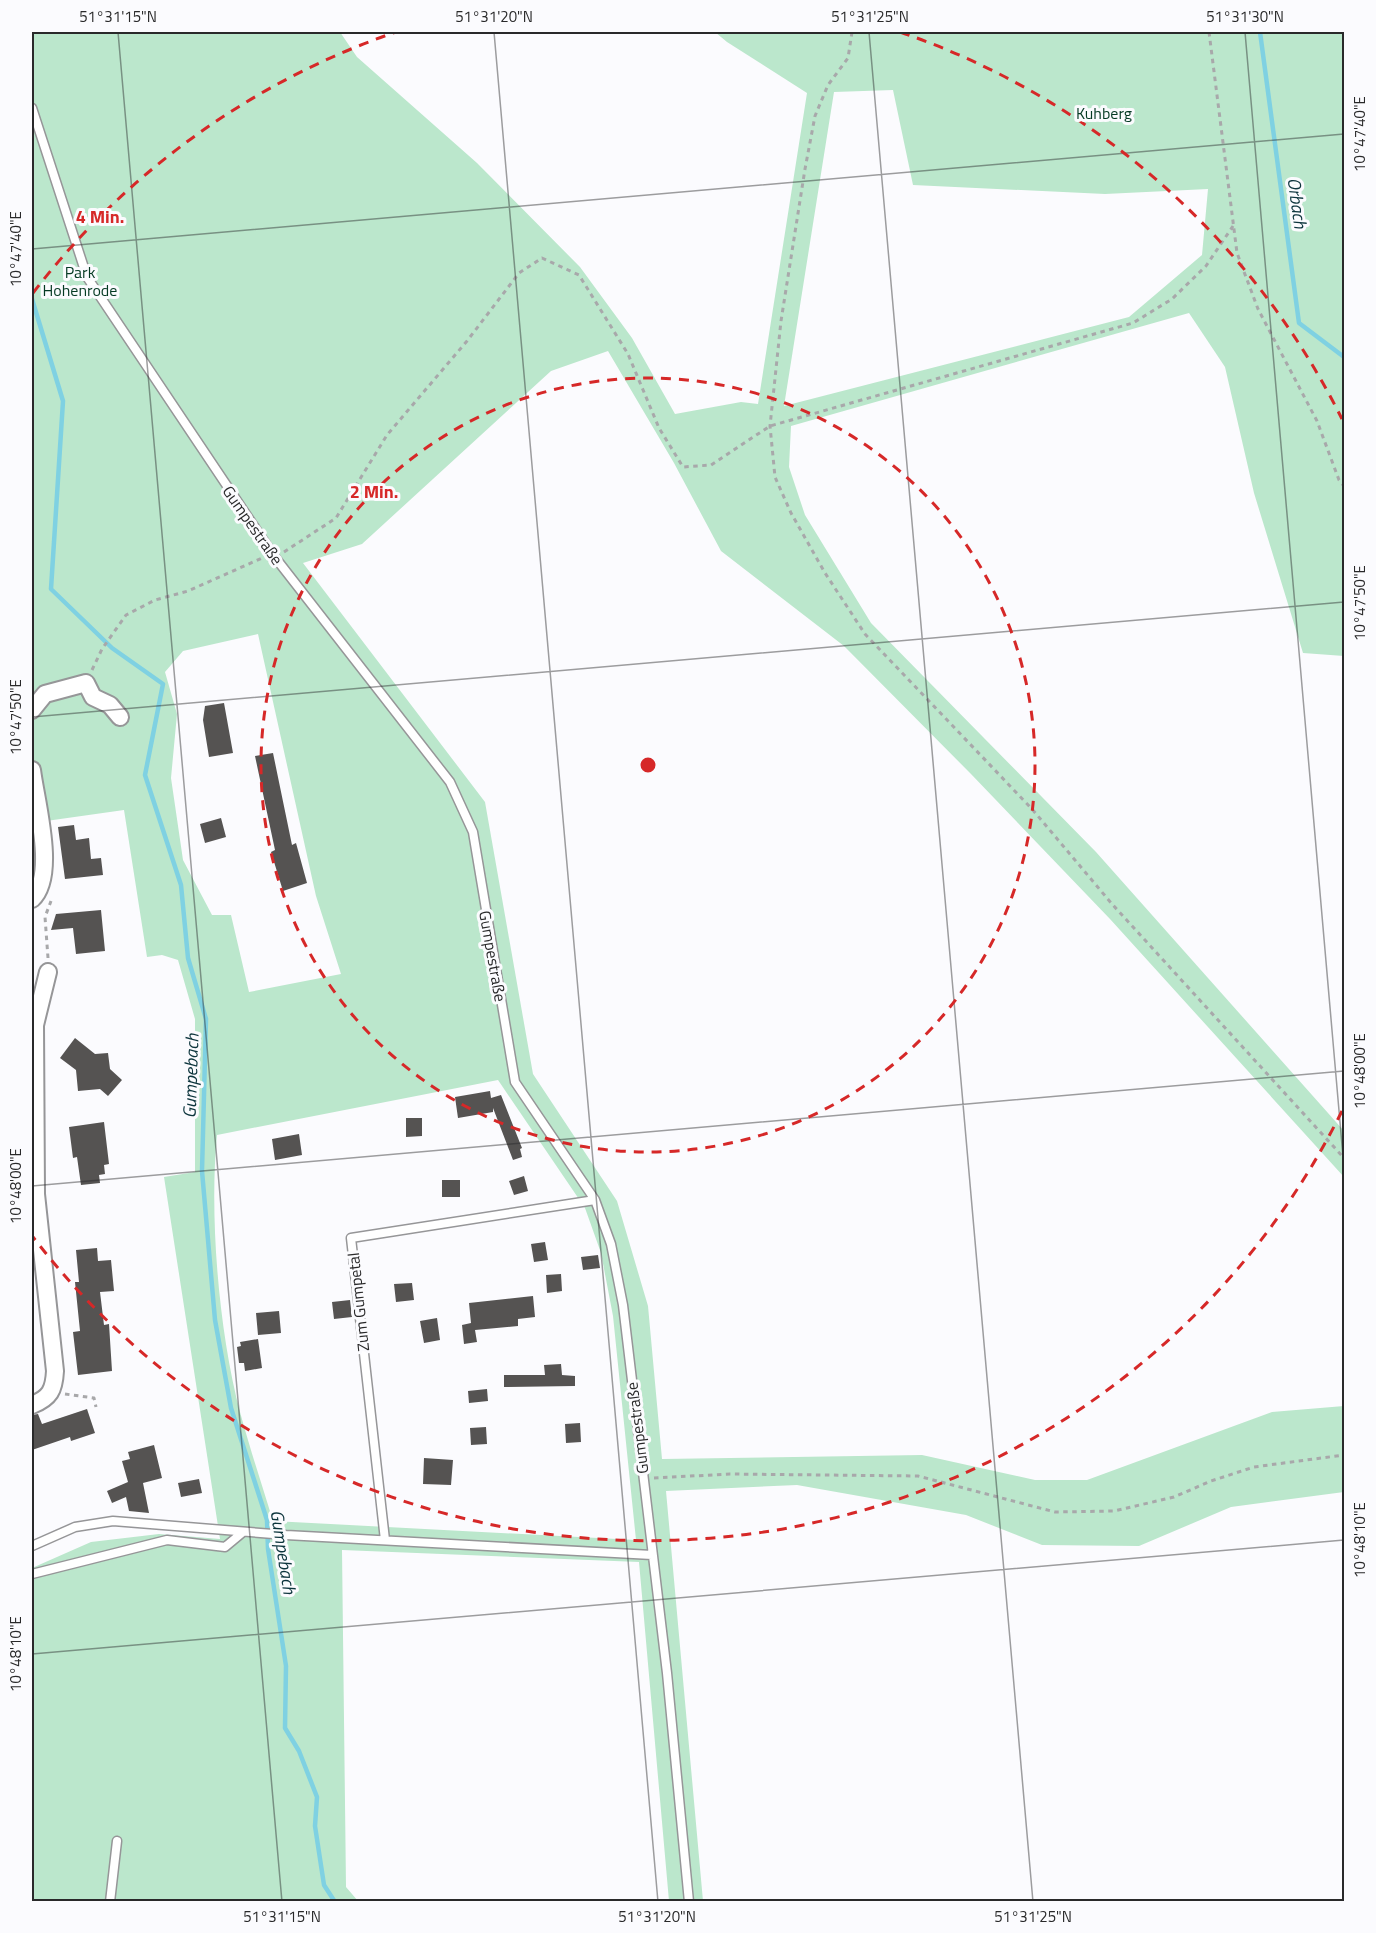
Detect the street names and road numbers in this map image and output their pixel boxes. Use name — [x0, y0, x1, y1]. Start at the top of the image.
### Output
street label: Gumpestraße — [217, 480, 289, 570]
street label: Gumpestraße — [473, 909, 513, 1003]
street label: Zum Gumpetal — [341, 1251, 375, 1353]
street label: Gumpestraße — [619, 1381, 655, 1475]

